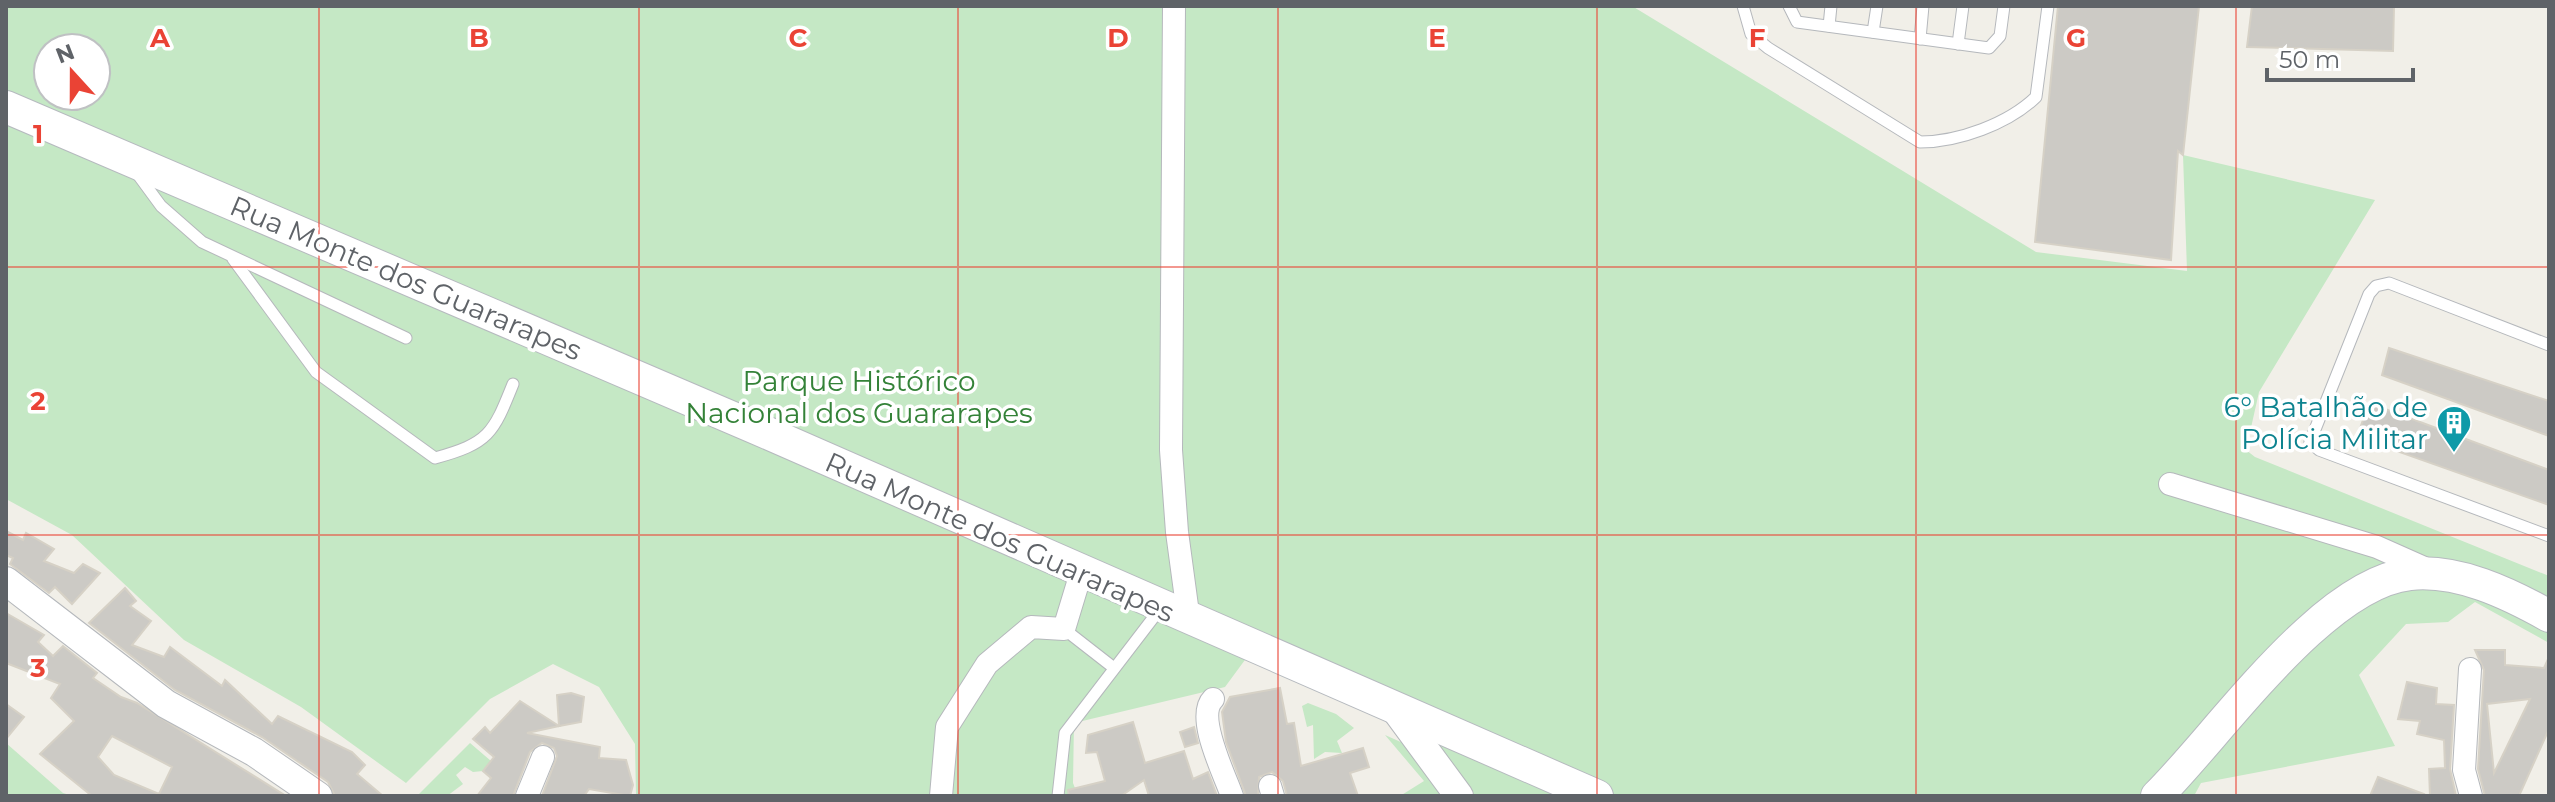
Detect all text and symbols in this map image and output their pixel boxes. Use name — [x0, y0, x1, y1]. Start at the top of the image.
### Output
text: A — [149, 22, 171, 54]
text: B — [469, 22, 489, 54]
text: C — [789, 22, 808, 54]
text: D — [1107, 22, 1129, 54]
text: E — [1428, 22, 1446, 54]
text: F — [1749, 22, 1765, 54]
text: G — [2066, 22, 2086, 54]
north arrow — [32, 32, 112, 112]
scale bar — [2267, 32, 2413, 82]
text: N — [52, 38, 78, 70]
text: 50 m — [2279, 45, 2340, 74]
text: 1 — [33, 118, 43, 150]
street label: Rua Monte dos Guararapes — [225, 188, 587, 368]
park label: Parque Histórico Nacional dos Guararapes — [685, 364, 1033, 430]
text: 2 — [30, 385, 46, 417]
place label: 6° Batalhão de Polícia Militar — [2224, 390, 2428, 456]
building icon: 6° Batalhão de Polícia Militar — [2435, 404, 2473, 454]
street label: Rua Monte dos Guararapes — [820, 444, 1180, 630]
text: 3 — [29, 652, 46, 684]

